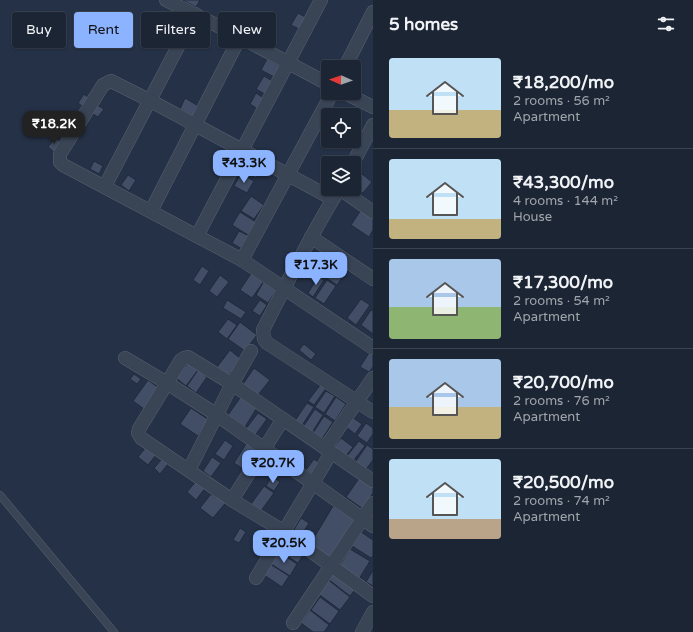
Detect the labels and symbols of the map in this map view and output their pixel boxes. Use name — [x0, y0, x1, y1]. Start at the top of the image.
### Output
north arrow — [321, 60, 361, 100]
pin: ₹18.2K — [21, 111, 87, 145]
pin: ₹43.3K — [211, 150, 277, 184]
pin: ₹17.3K — [283, 252, 349, 286]
pin: ₹20.7K — [240, 450, 306, 484]
pin: ₹20.5K — [251, 530, 317, 564]

